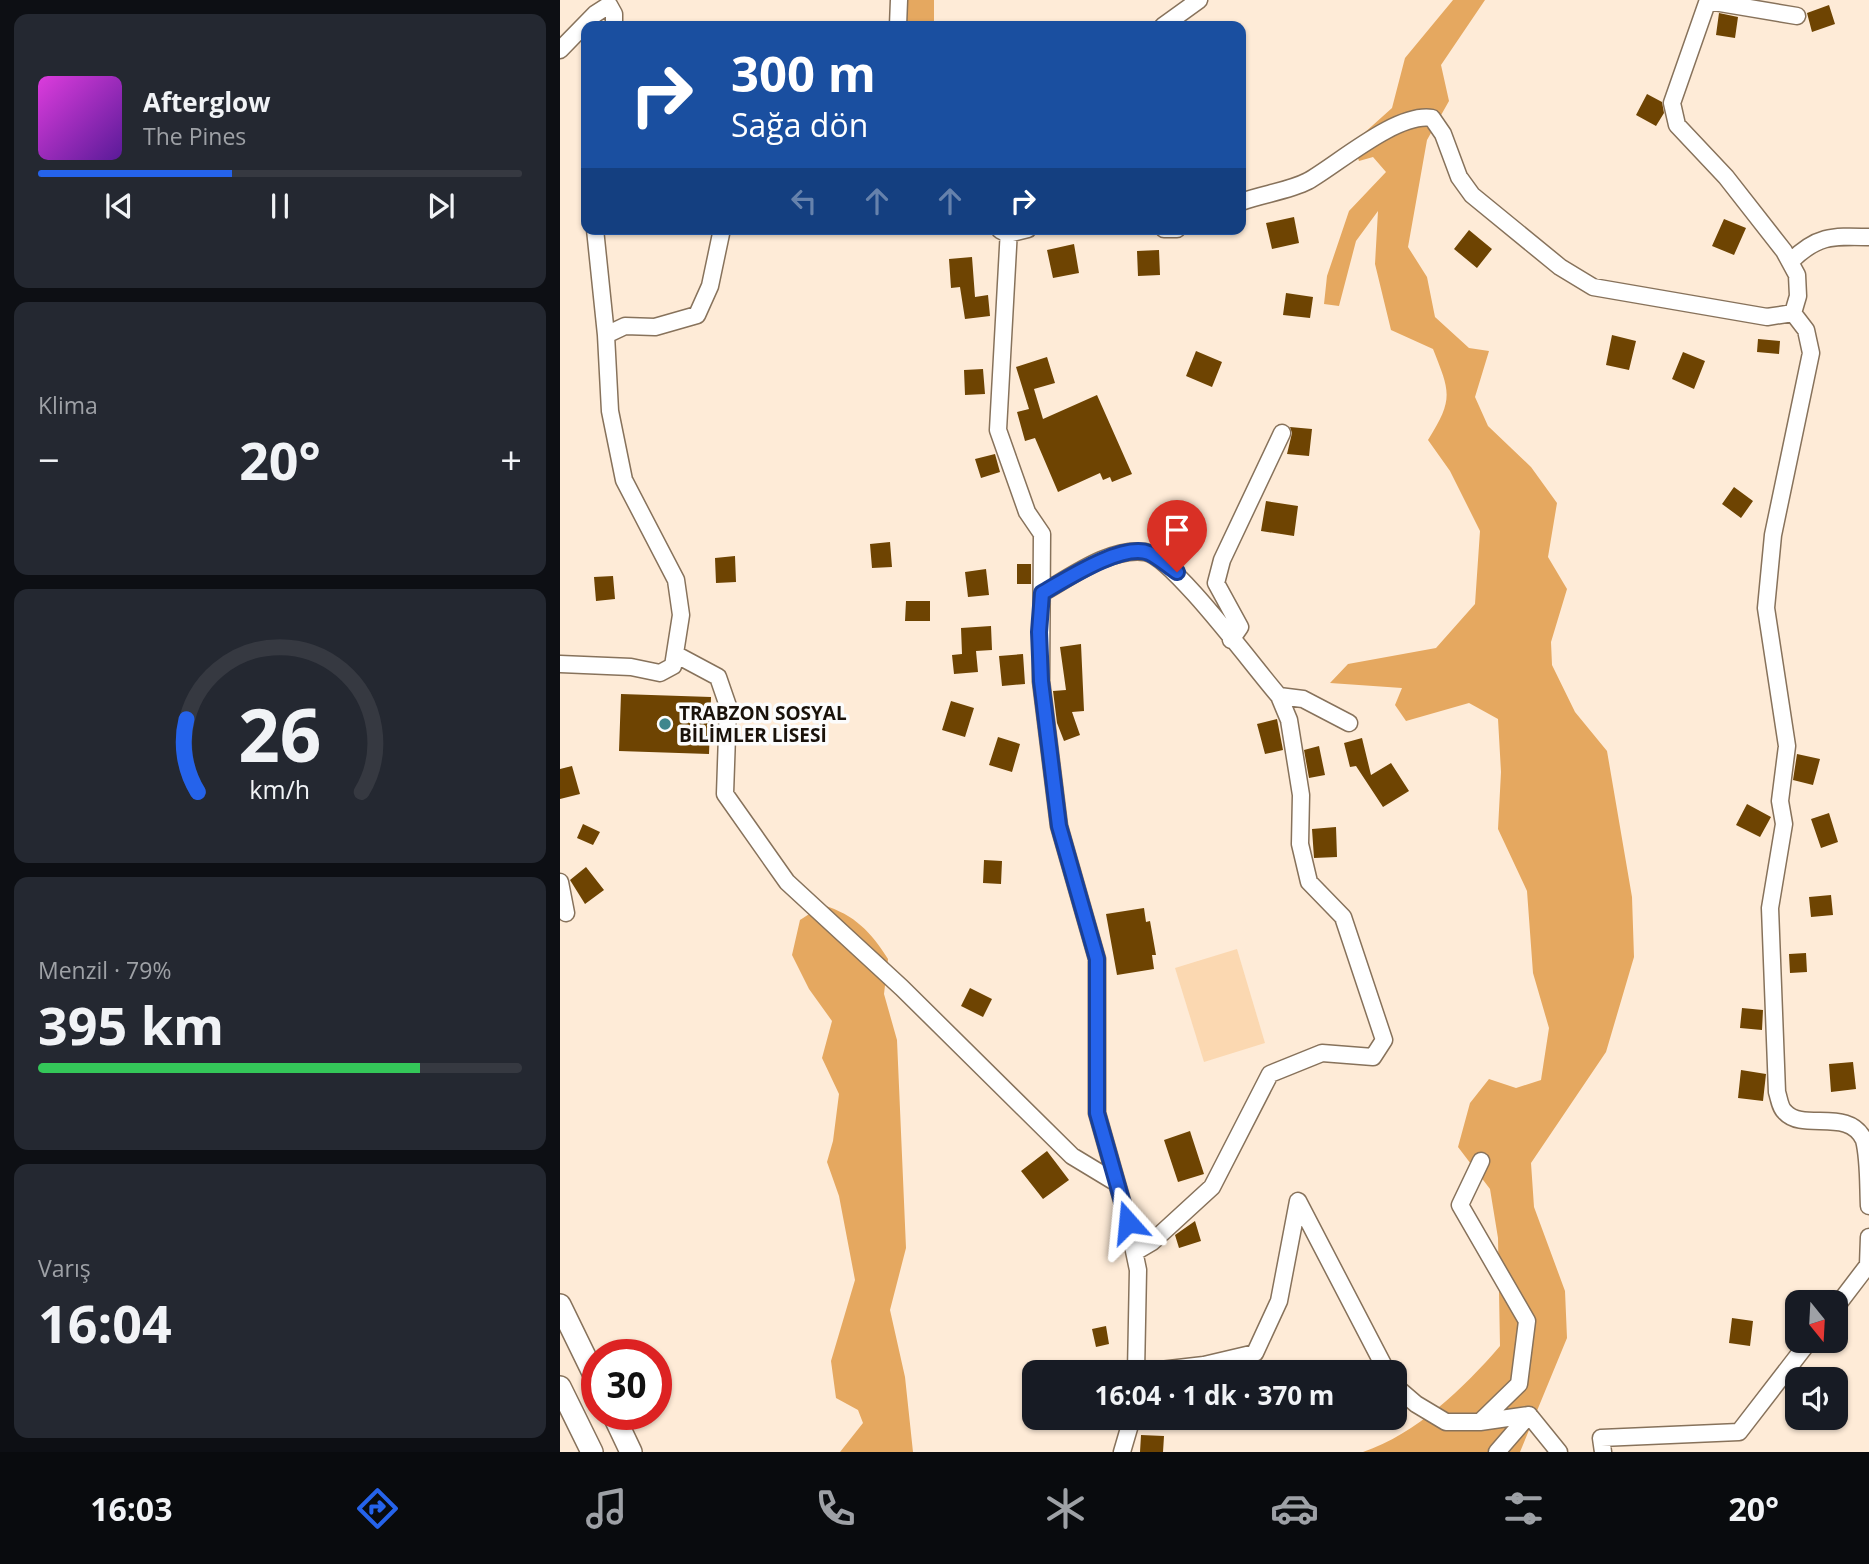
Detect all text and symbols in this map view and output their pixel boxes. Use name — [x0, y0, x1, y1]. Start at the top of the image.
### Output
text: 300 m — [731, 40, 876, 106]
icon: right — [616, 49, 707, 140]
text: Afterglow — [143, 84, 270, 120]
text: Sağa dön — [731, 103, 868, 146]
text: The Pines — [143, 120, 246, 152]
icon: left — [785, 182, 823, 220]
icon: ahead — [858, 182, 896, 220]
icon: ahead — [931, 182, 969, 220]
icon: right — [1004, 182, 1042, 220]
icon: previous — [100, 187, 138, 225]
icon: pause — [261, 187, 299, 225]
icon: next — [422, 187, 460, 225]
text: Klima — [38, 389, 98, 421]
text: 20° — [239, 424, 321, 495]
text: − — [38, 433, 60, 485]
text: + — [500, 433, 522, 485]
pin — [1147, 500, 1207, 572]
icon: arrive — [1158, 511, 1196, 549]
text: 26 — [238, 684, 322, 783]
place label: TRABZON SOSYAL BİLİMLER LİSESİ — [679, 700, 847, 748]
marker: TRABZON SOSYAL BİLİMLER LİSESİ — [657, 716, 673, 732]
text: km/h — [250, 772, 310, 806]
text: Menzil · 79% — [38, 954, 171, 986]
text: 395 km — [38, 989, 224, 1060]
position arrow — [1091, 1185, 1165, 1259]
text: Varış — [38, 1252, 91, 1284]
text: 16:04 — [38, 1287, 172, 1358]
north arrow — [1785, 1290, 1848, 1353]
map controls — [1785, 1290, 1848, 1430]
speed limit sign: 30 — [581, 1339, 672, 1430]
button: sound — [1785, 1367, 1848, 1430]
text: 16:04 · 1 dk · 370 m — [1095, 1377, 1334, 1413]
icon: directions — [353, 1484, 402, 1533]
icon: music — [582, 1484, 631, 1533]
icon: phone — [811, 1484, 860, 1533]
icon: climate — [1041, 1484, 1090, 1533]
icon: car — [1270, 1484, 1319, 1533]
icon: filters — [1499, 1484, 1548, 1533]
text: 16:03 — [90, 1487, 172, 1530]
text: 20° — [1729, 1487, 1779, 1530]

